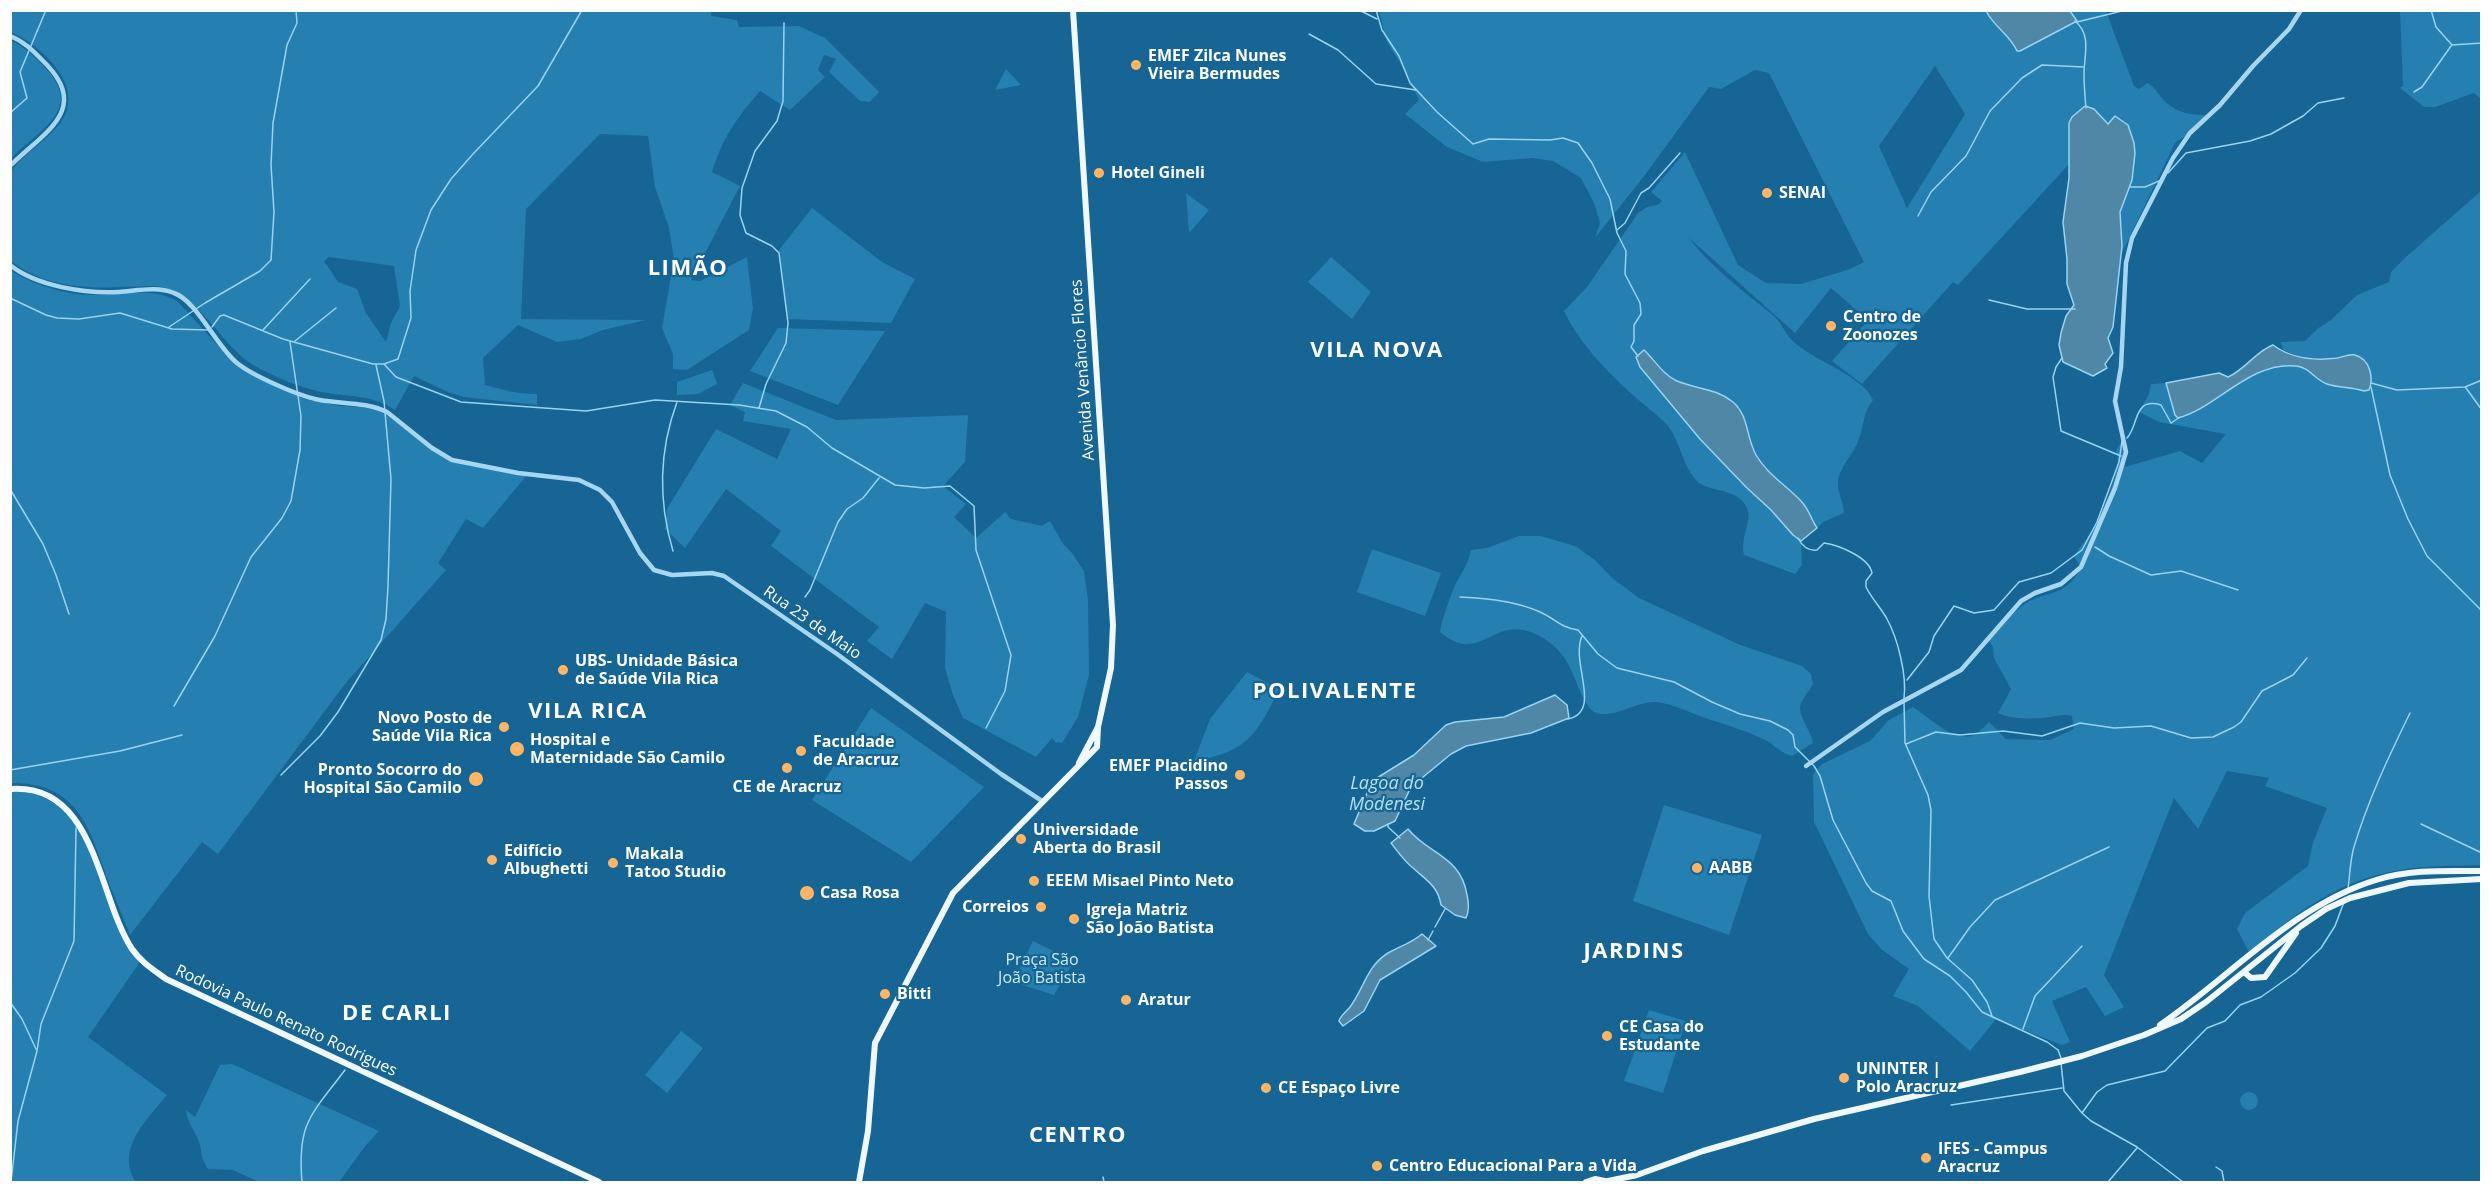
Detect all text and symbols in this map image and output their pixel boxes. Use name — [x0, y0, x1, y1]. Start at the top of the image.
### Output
place label: EMEF Zilca Nunes Vieira Bermudes — [1148, 46, 1286, 84]
marker: EMEF Zilca Nunes Vieira Bermudes — [1129, 58, 1143, 72]
place label: Hotel Gineli — [1111, 163, 1205, 183]
marker: Hotel Gineli — [1092, 166, 1106, 180]
place label: SENAI — [1779, 183, 1826, 203]
marker: SENAI — [1760, 186, 1774, 200]
district label: LIMÃO — [648, 256, 728, 282]
street label: Avenida Venâncio Flores — [1067, 279, 1099, 461]
place label: Centro de Zoonozes — [1843, 307, 1921, 345]
marker: Centro de Zoonozes — [1824, 319, 1838, 333]
district label: VILA NOVA — [1310, 338, 1444, 364]
street label: Rua 23 de Maio — [759, 582, 865, 664]
place label: UBS- Unidade Básica de Saúde Vila Rica — [575, 651, 738, 689]
marker: UBS- Unidade Básica de Saúde Vila Rica — [556, 663, 570, 677]
district label: POLIVALENTE — [1253, 679, 1417, 705]
district label: VILA RICA — [528, 699, 648, 725]
place label: Novo Posto de Saúde Vila Rica — [372, 708, 492, 746]
marker: Novo Posto de Saúde Vila Rica — [497, 720, 511, 734]
place label: Hospital e Maternidade São Camilo — [530, 730, 725, 768]
place label: Faculdade de Aracruz — [813, 732, 899, 770]
marker: Hospital e Maternidade São Camilo — [508, 740, 526, 758]
marker: Faculdade de Aracruz — [794, 744, 808, 758]
place label: EMEF Placidino Passos — [1109, 756, 1228, 794]
place label: Pronto Socorro do Hospital São Camilo — [303, 760, 462, 798]
marker: CE de Aracruz — [780, 761, 794, 775]
marker: EMEF Placidino Passos — [1233, 768, 1247, 782]
marker: Pronto Socorro do Hospital São Camilo — [467, 770, 485, 788]
water label: Lagoa do Modenesi — [1349, 773, 1425, 816]
place label: CE de Aracruz — [733, 777, 841, 797]
place label: Universidade Aberta do Brasil — [1033, 820, 1161, 858]
marker: Universidade Aberta do Brasil — [1014, 832, 1028, 846]
place label: Edifício Albughetti — [504, 841, 588, 879]
place label: Makala Tatoo Studio — [625, 844, 726, 882]
marker: Edifício Albughetti — [485, 853, 499, 867]
marker: Makala Tatoo Studio — [606, 856, 620, 870]
place label: AABB — [1709, 858, 1753, 878]
marker: AABB — [1690, 861, 1704, 875]
place label: EEEM Misael Pinto Neto — [1046, 871, 1234, 891]
marker: EEEM Misael Pinto Neto — [1027, 874, 1041, 888]
place label: Casa Rosa — [820, 883, 900, 903]
marker: Casa Rosa — [798, 884, 816, 902]
place label: Correios — [962, 897, 1029, 917]
marker: Correios — [1034, 900, 1048, 914]
place label: Igreja Matriz São João Batista — [1086, 900, 1214, 938]
marker: Igreja Matriz São João Batista — [1067, 912, 1081, 926]
district label: JARDINS — [1583, 939, 1685, 965]
park label: Praça São João Batista — [998, 950, 1086, 988]
street label: Rodovia Paulo Renato Rodrigues — [172, 961, 400, 1081]
place label: Bitti — [897, 984, 931, 1004]
marker: Bitti — [878, 987, 892, 1001]
place label: Aratur — [1138, 990, 1191, 1010]
marker: Aratur — [1119, 993, 1133, 1007]
district label: DE CARLI — [342, 1001, 452, 1027]
place label: CE Casa do Estudante — [1619, 1017, 1704, 1055]
marker: CE Casa do Estudante — [1600, 1029, 1614, 1043]
place label: UNINTER | Polo Aracruz — [1856, 1059, 1957, 1097]
marker: UNINTER | Polo Aracruz — [1837, 1071, 1851, 1085]
place label: CE Espaço Livre — [1278, 1078, 1400, 1098]
marker: CE Espaço Livre — [1259, 1081, 1273, 1095]
district label: CENTRO — [1029, 1123, 1127, 1149]
place label: IFES - Campus Aracruz — [1938, 1139, 2047, 1177]
marker: IFES - Campus Aracruz — [1919, 1151, 1933, 1165]
place label: Centro Educacional Para a Vida — [1389, 1156, 1637, 1176]
marker: Centro Educacional Para a Vida — [1370, 1159, 1384, 1173]

